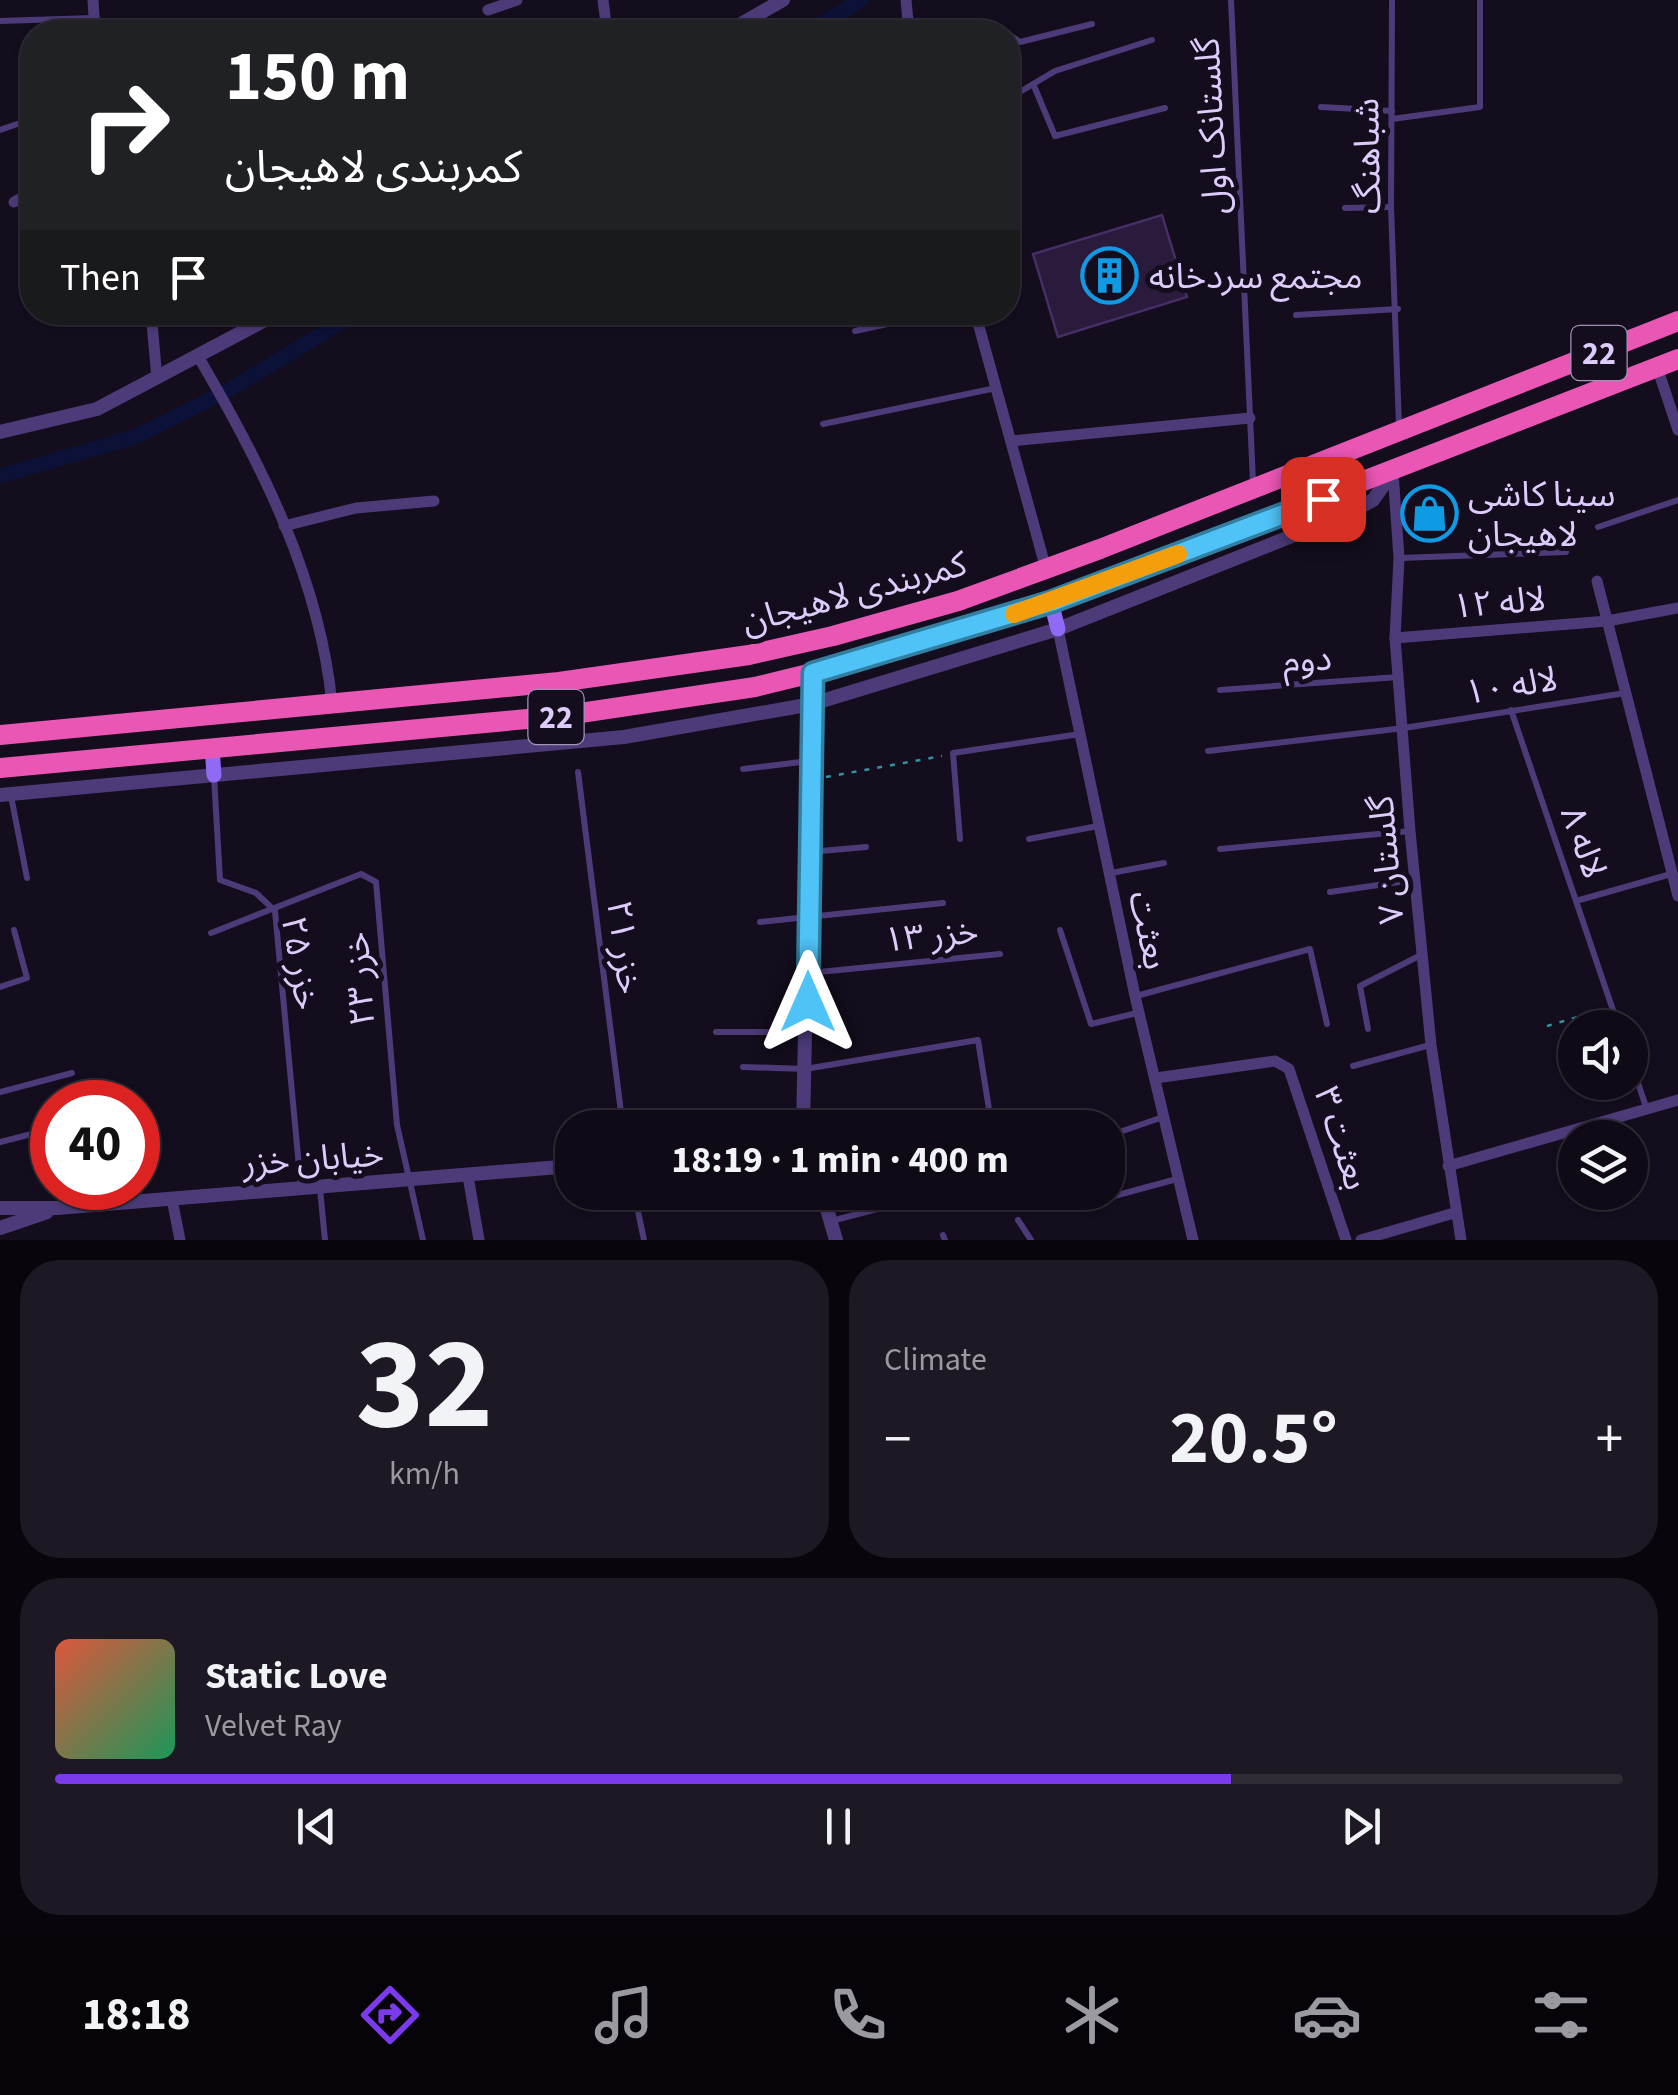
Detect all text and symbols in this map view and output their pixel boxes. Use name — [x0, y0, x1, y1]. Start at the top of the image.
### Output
text: 150 m — [225, 27, 410, 127]
street label: گلستانک اول — [1182, 36, 1242, 216]
icon: right — [60, 60, 190, 190]
street label: شباهنگ — [1342, 98, 1394, 214]
text: کمربندی لاهیجان — [225, 136, 522, 200]
building icon: مجتمع سردخانه — [1080, 246, 1140, 306]
icon: arrive — [161, 250, 216, 305]
text: Then — [60, 251, 141, 305]
place label: مجتمع سردخانه — [1149, 252, 1363, 302]
road number: 22 — [1572, 326, 1626, 380]
pin — [1281, 457, 1366, 542]
place label: سینا کاشی لاهیجان — [1468, 470, 1616, 560]
icon: arrive — [1296, 472, 1351, 527]
shop icon: سینا کاشی لاهیجان — [1399, 484, 1459, 544]
street label: کمربندی لاهیجان — [736, 539, 973, 647]
street label: لاله ۱۲ — [1450, 574, 1548, 632]
street label: دوم — [1281, 633, 1333, 687]
street label: لاله ۱۰ — [1461, 654, 1561, 718]
road number: 22 — [528, 690, 584, 744]
street label: گلستان ۷ — [1356, 793, 1418, 926]
street label: لاله ۸ — [1547, 799, 1619, 885]
street label: بعثت — [1115, 886, 1181, 974]
street label: خزر ۲۱ — [593, 897, 655, 997]
street label: خزر ۱۳ — [882, 906, 981, 966]
street label: خزر ۲۵ — [268, 913, 332, 1014]
street label: خزر ۲۳ — [332, 930, 388, 1028]
position arrow — [756, 950, 860, 1054]
map controls — [1558, 1010, 1648, 1210]
button: sound — [1558, 1010, 1648, 1100]
speed limit sign: 40 — [30, 1080, 160, 1210]
street label: بعثت ۳ — [1301, 1080, 1381, 1196]
button: layers — [1558, 1120, 1648, 1210]
street label: خیابان خزر — [240, 1129, 386, 1189]
text: 18:19 · 1 min · 400 m — [671, 1133, 1009, 1187]
text: 32 — [356, 1293, 493, 1478]
text: Climate — [884, 1337, 987, 1383]
text: 20.5° — [1169, 1385, 1338, 1492]
text: − — [884, 1401, 911, 1479]
text: + — [1596, 1401, 1623, 1479]
text: km/h — [389, 1451, 460, 1497]
text: Static Love — [205, 1649, 388, 1703]
text: Velvet Ray — [205, 1703, 342, 1749]
icon: previous — [289, 1799, 344, 1854]
icon: pause — [811, 1799, 866, 1854]
icon: next — [1334, 1799, 1389, 1854]
icon: directions — [355, 1980, 425, 2050]
icon: music — [589, 1980, 659, 2050]
icon: phone — [823, 1980, 893, 2050]
icon: climate — [1057, 1980, 1127, 2050]
icon: car — [1292, 1980, 1362, 2050]
icon: filters — [1526, 1980, 1596, 2050]
text: 18:18 — [82, 1983, 191, 2047]

